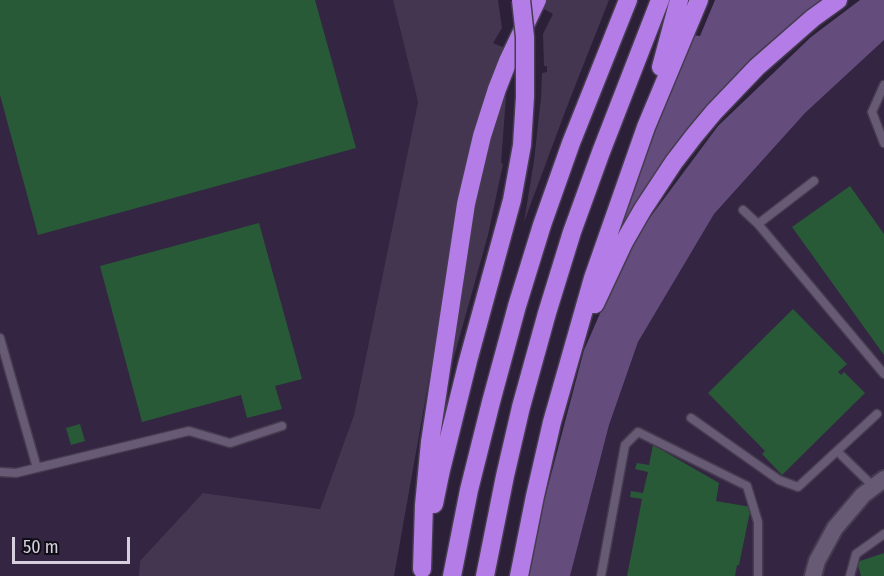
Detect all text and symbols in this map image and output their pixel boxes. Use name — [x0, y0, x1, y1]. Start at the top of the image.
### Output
scale bar — [15, 525, 134, 563]
text: 50 m — [23, 536, 59, 558]

